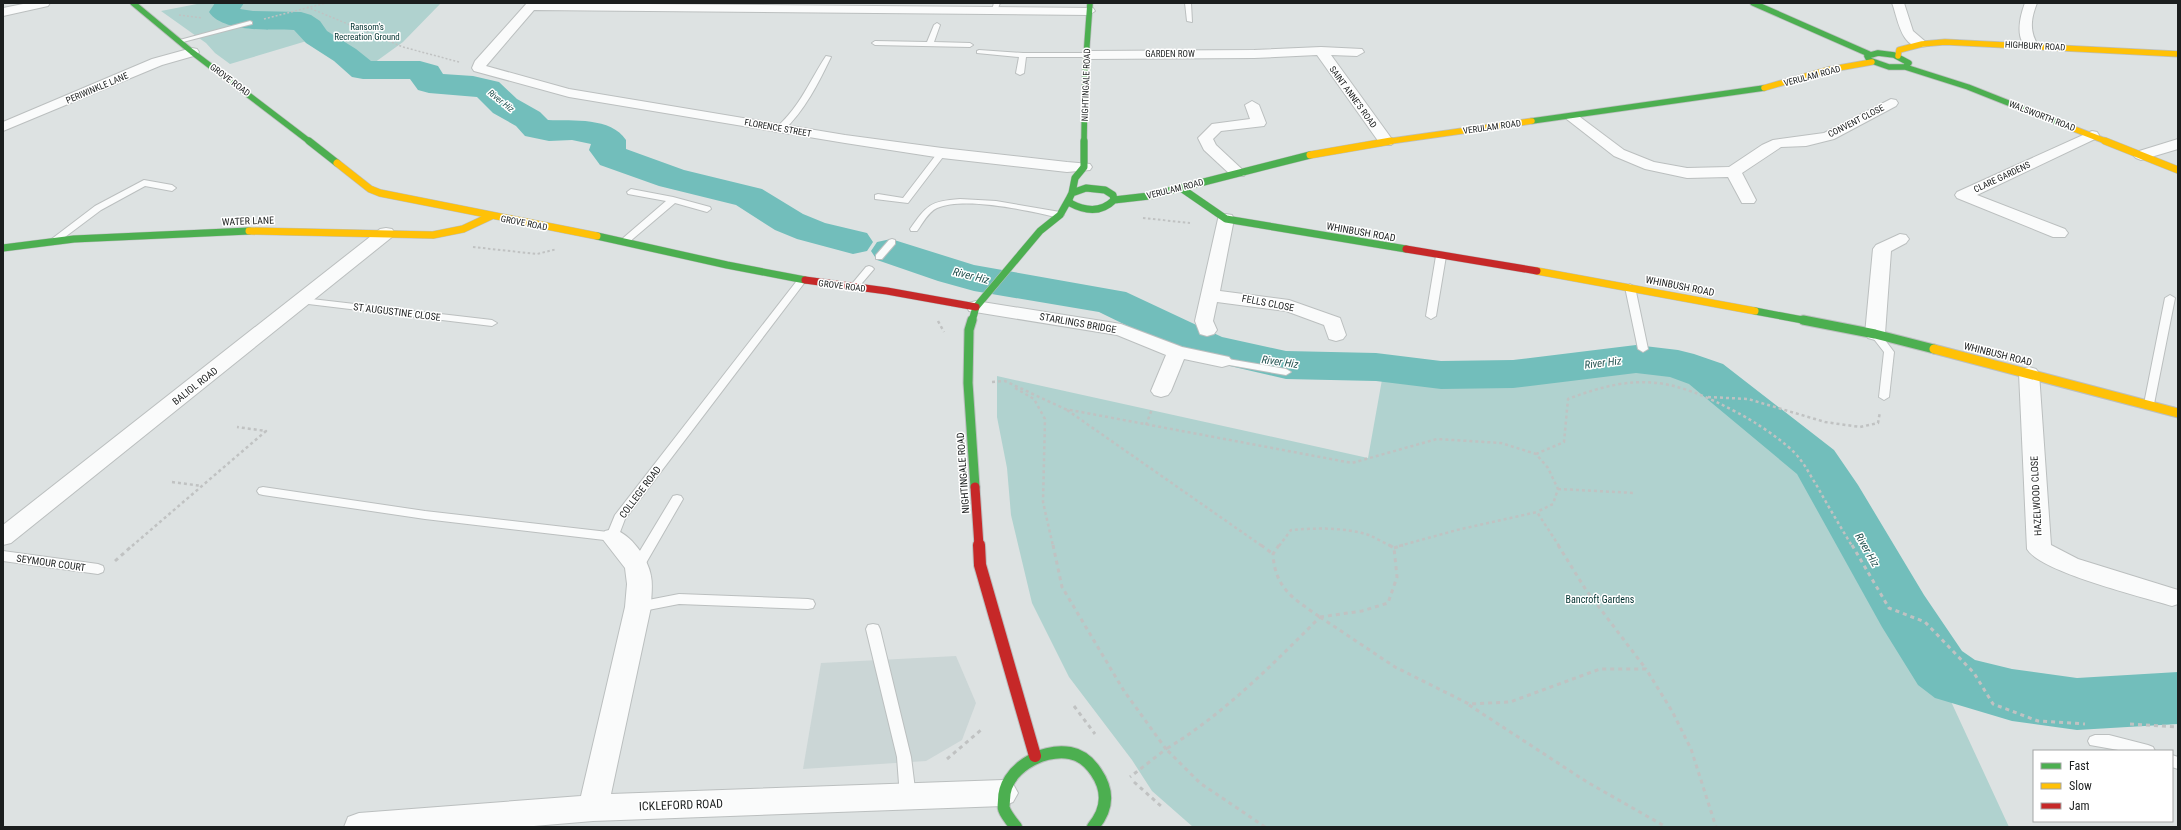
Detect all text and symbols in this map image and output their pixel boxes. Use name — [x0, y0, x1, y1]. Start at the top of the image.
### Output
park label: Ransom's Recreation Ground — [334, 22, 400, 42]
street label: HIGHBURY ROAD — [2005, 39, 2065, 53]
street label: NIGHTINGALE ROAD — [1080, 48, 1092, 122]
street label: GARDEN ROW — [1145, 49, 1195, 59]
street label: GROVE ROAD — [208, 62, 252, 98]
street label: SAINT ANNE'S ROAD — [1327, 64, 1379, 130]
street label: VERULAM ROAD — [1783, 64, 1841, 88]
street label: PERIWINKLE LANE — [64, 70, 130, 106]
water label: River Hiz — [486, 88, 516, 114]
street label: WALSWORTH ROAD — [2007, 99, 2077, 133]
street label: CONVENT CLOSE — [1826, 102, 1886, 139]
street label: FLORENCE STREET — [744, 117, 813, 139]
street label: VERULAM ROAD — [1462, 118, 1522, 136]
street label: CLARE GARDENS — [1972, 159, 2032, 194]
street label: VERULAM ROAD — [1146, 177, 1204, 201]
street label: GROVE ROAD — [500, 214, 548, 232]
street label: WATER LANE — [222, 215, 274, 227]
street label: WHINBUSH ROAD — [1326, 221, 1397, 244]
water label: River Hiz — [951, 265, 991, 287]
street label: WHINBUSH ROAD — [1645, 274, 1716, 298]
street label: GROVE ROAD — [818, 278, 866, 294]
street label: FELLS CLOSE — [1241, 293, 1295, 313]
street label: ST AUGUSTINE CLOSE — [353, 301, 441, 323]
street label: STARLINGS BRIDGE — [1039, 311, 1117, 335]
street label: WHINBUSH ROAD — [1963, 340, 2034, 368]
water label: River Hiz — [1261, 353, 1300, 371]
water label: River Hiz — [1584, 354, 1623, 372]
street label: BALIOL ROAD — [170, 365, 220, 407]
street label: NIGHTINGALE ROAD — [955, 432, 971, 514]
street label: HAZELWOOD CLOSE — [2028, 456, 2044, 536]
street label: COLLEGE ROAD — [617, 464, 663, 520]
water label: River Hiz — [1852, 531, 1882, 570]
street label: SEYMOUR COURT — [16, 553, 86, 573]
park label: Bancroft Gardens — [1566, 594, 1635, 605]
legend — [2033, 750, 2173, 822]
text: Fast — [2069, 759, 2090, 773]
text: Slow — [2069, 779, 2092, 793]
street label: ICKLEFORD ROAD — [639, 797, 723, 813]
text: Jam — [2069, 799, 2090, 813]

